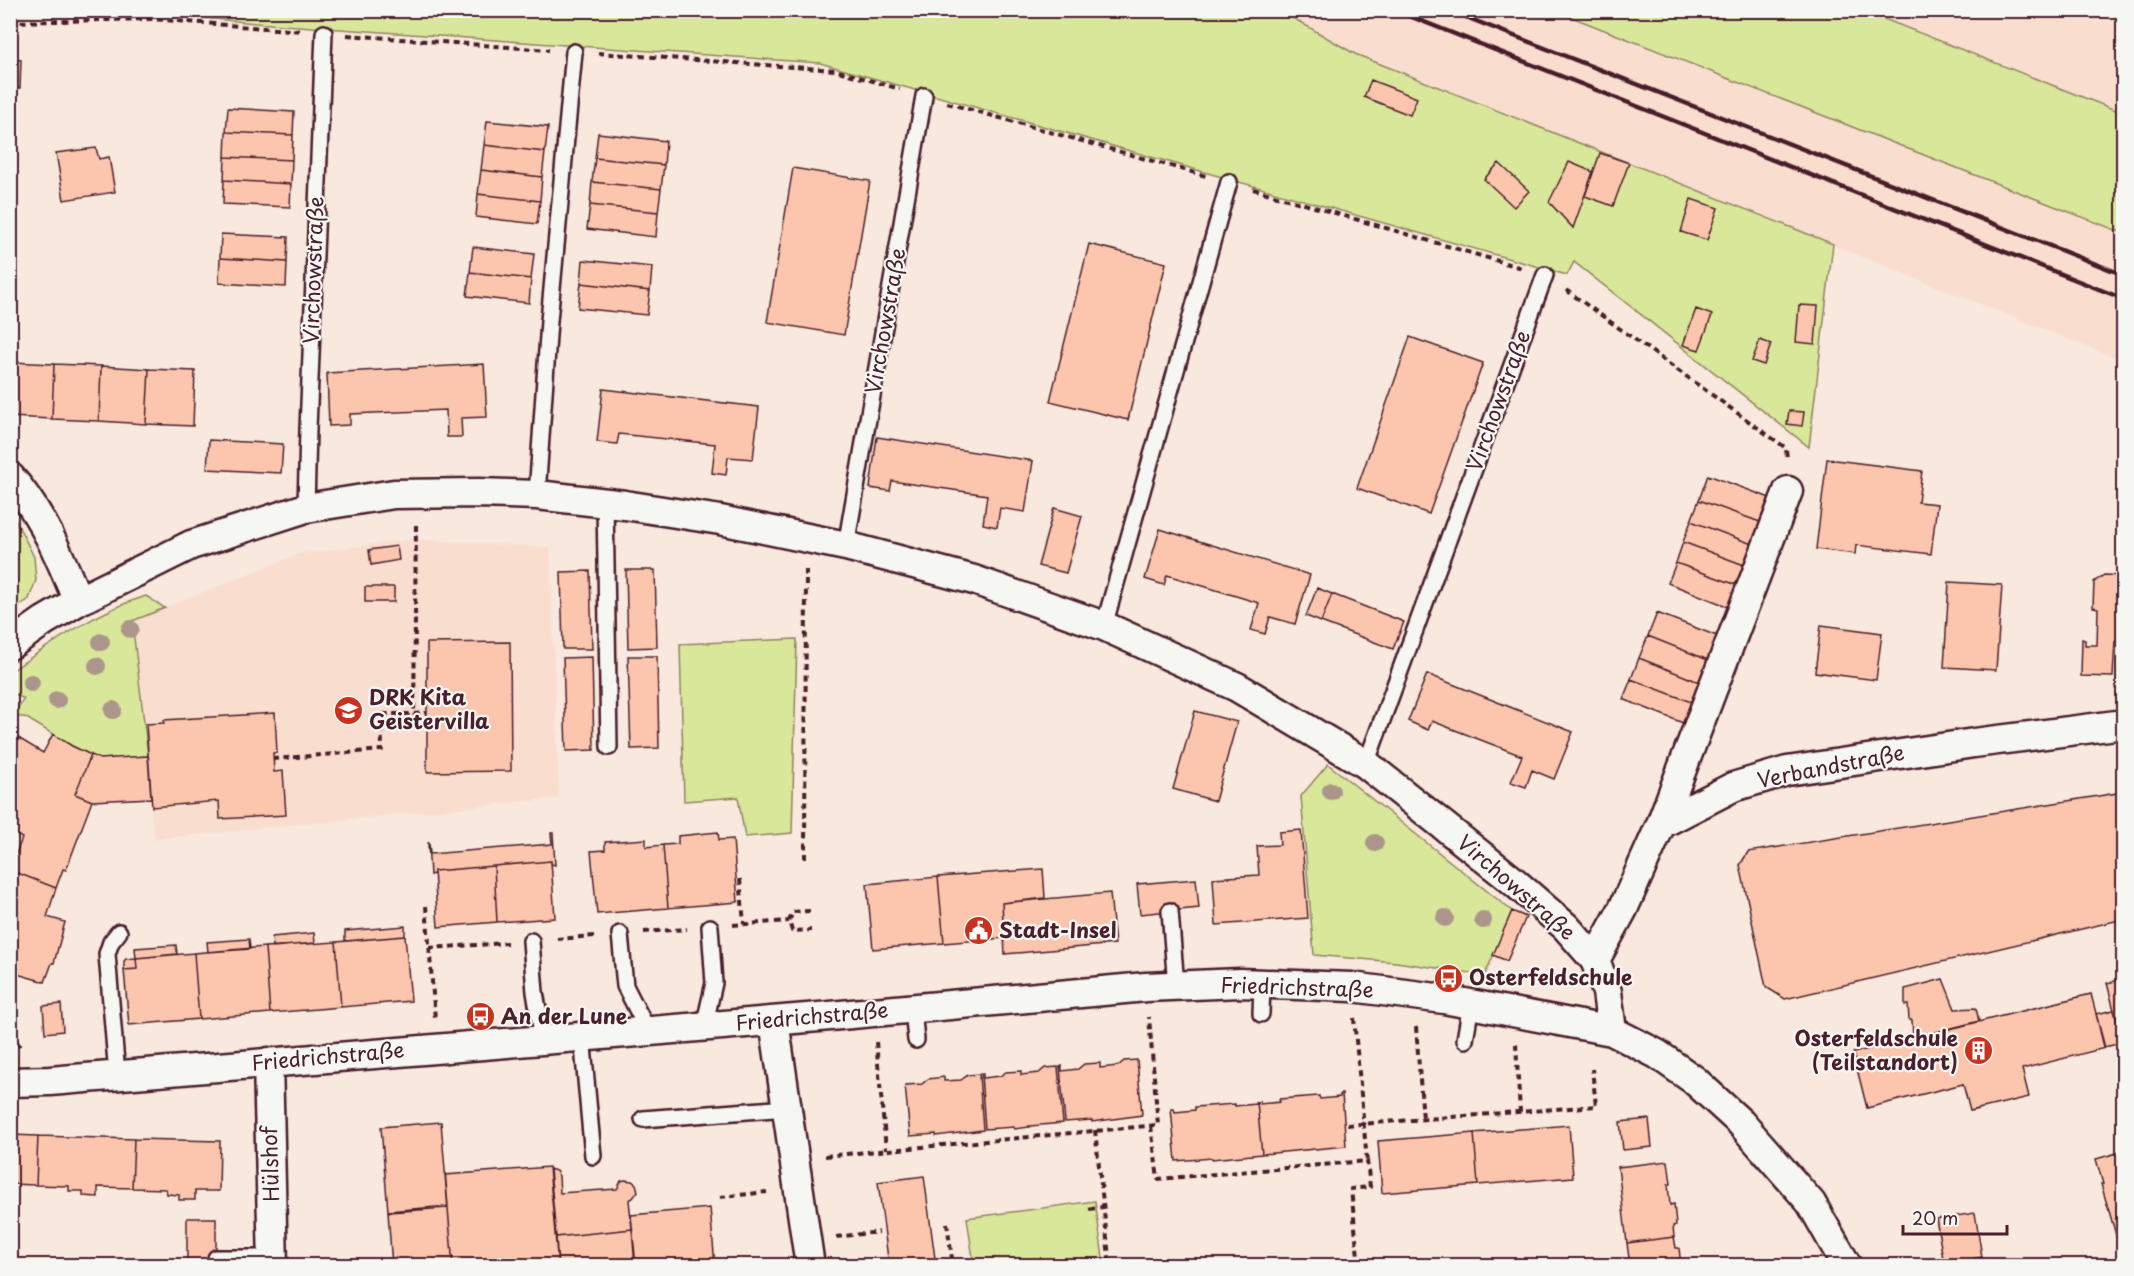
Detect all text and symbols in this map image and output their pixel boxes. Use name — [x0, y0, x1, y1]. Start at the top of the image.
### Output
street label: Virchowstraße — [293, 196, 331, 344]
street label: Virchowstraße — [855, 245, 913, 396]
street label: Virchowstraße — [1457, 326, 1537, 475]
place label: DRK Kita Geistervilla — [369, 680, 489, 736]
school or university icon: DRK Kita Geistervilla — [332, 694, 364, 726]
street label: Verbandstraße — [1754, 735, 1907, 795]
street label: Virchowstraße — [1451, 826, 1583, 947]
place label: Stadt-Insel — [999, 913, 1116, 945]
public building icon: Stadt-Insel — [962, 915, 994, 947]
place label: Osterfeldschule — [1469, 960, 1632, 992]
bus stop icon: Osterfeldschule — [1432, 962, 1464, 994]
street label: Friedrichstraße — [1220, 967, 1374, 1005]
street label: Friedrichstraße — [734, 992, 890, 1038]
place label: An der Lune — [501, 999, 627, 1031]
bus stop icon: An der Lune — [464, 1001, 496, 1033]
place label: Osterfeldschule (Teilstandort) — [1795, 1021, 1958, 1077]
street label: Friedrichstraße — [250, 1032, 406, 1078]
building icon: Osterfeldschule (Teilstandort) — [1963, 1035, 1995, 1067]
street label: Hülshof — [252, 1124, 286, 1202]
scale bar — [1903, 1198, 2006, 1236]
text: 20 m — [1912, 1204, 1958, 1231]

